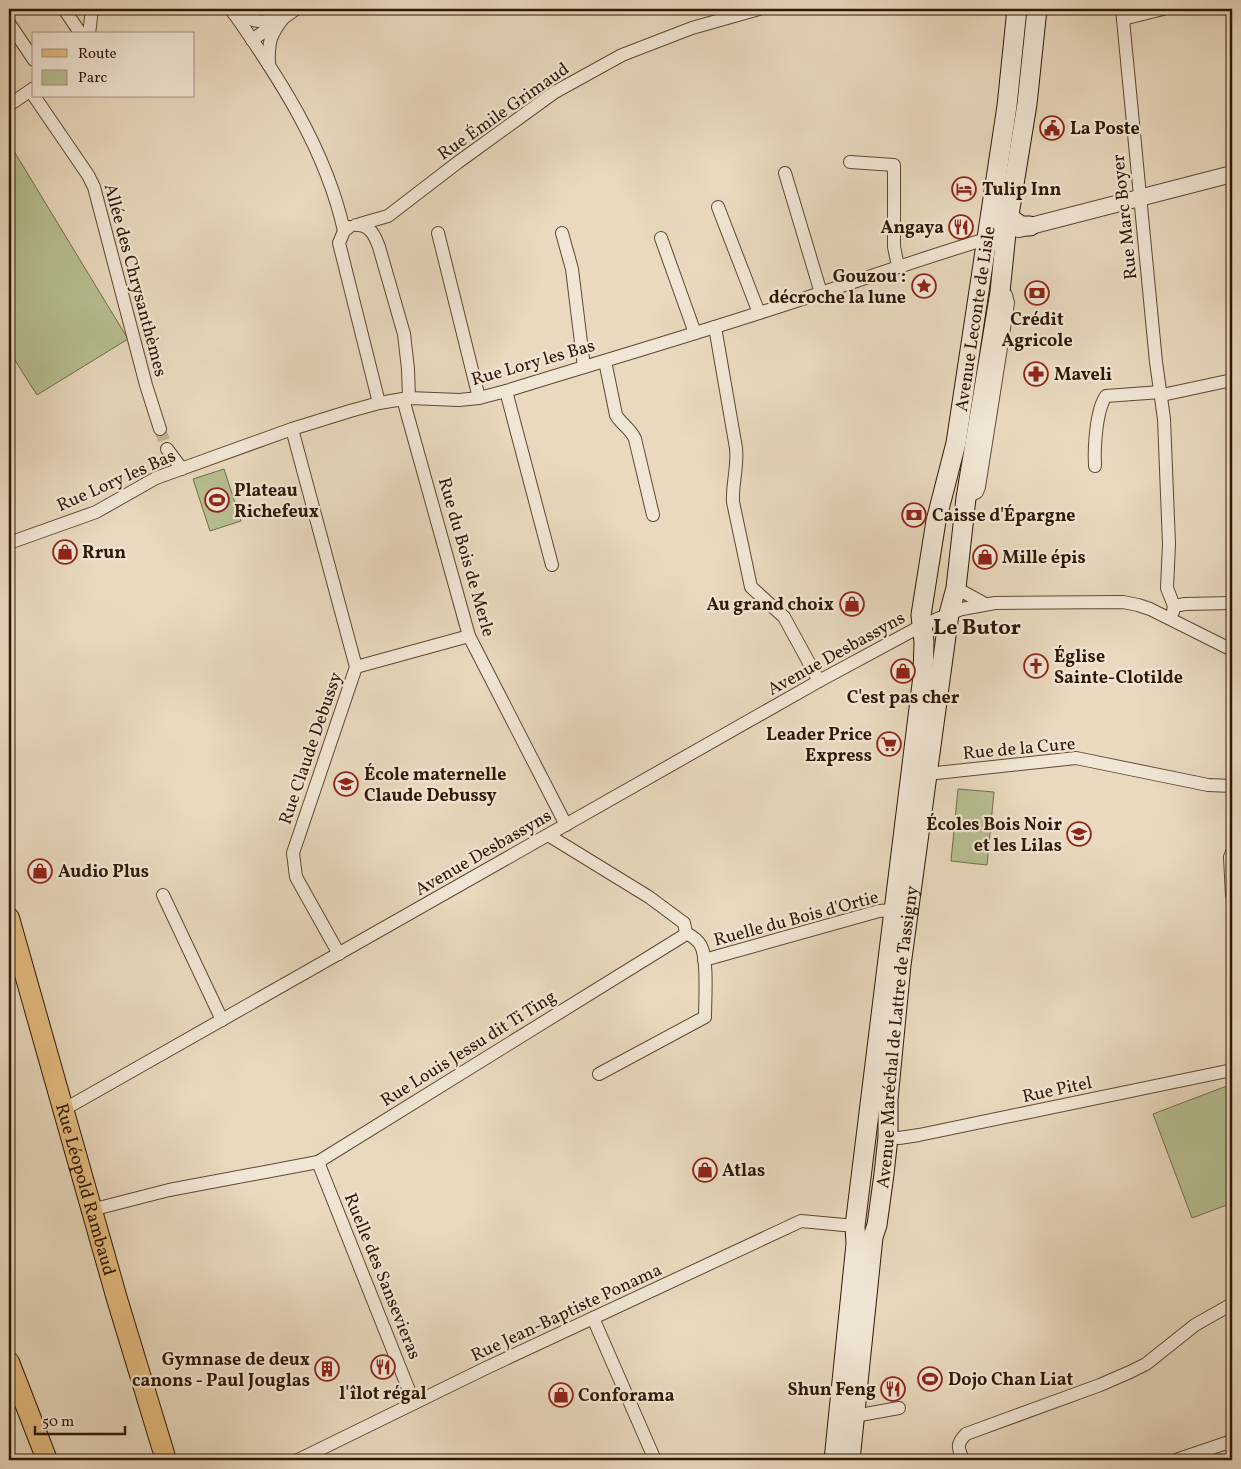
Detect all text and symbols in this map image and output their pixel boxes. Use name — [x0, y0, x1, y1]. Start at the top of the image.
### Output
legend — [32, 32, 195, 98]
text: Route — [78, 44, 117, 65]
street label: Rue Émile Grimaud — [433, 57, 575, 167]
text: Parc — [78, 68, 107, 89]
public building icon: La Poste — [1039, 115, 1065, 141]
place label: La Poste — [1070, 117, 1140, 142]
street label: Rue Marc Boyer — [1106, 153, 1144, 281]
hotel icon: Tulip Inn — [951, 176, 977, 202]
place label: Tulip Inn — [982, 178, 1062, 203]
street label: Allée des Chrysanthèmes — [97, 181, 172, 380]
restaurant icon: Angaya — [948, 214, 974, 240]
place label: Angaya — [881, 216, 944, 241]
street label: Avenue Leconte de Lisle — [950, 224, 1003, 413]
place label: Gouzou : décroche la lune — [769, 265, 906, 311]
place icon: Gouzou : décroche la lune — [911, 273, 937, 299]
bank icon: Crédit Agricole — [1024, 280, 1050, 306]
place label: Crédit Agricole — [1001, 308, 1073, 354]
street label: Rue Lory les Bas — [469, 334, 598, 393]
pharmacy icon: Maveli — [1023, 361, 1049, 387]
place label: Maveli — [1054, 363, 1112, 388]
street label: Rue Lory les Bas — [53, 444, 180, 519]
street label: Rue du Bois de Merle — [431, 475, 500, 640]
place label: Plateau Richefeux — [234, 479, 319, 525]
sports icon: Plateau Richefeux — [204, 487, 230, 513]
bank icon: Caisse d'Épargne — [901, 502, 927, 528]
place label: Caisse d'Épargne — [932, 504, 1076, 529]
shop icon: Rrun — [52, 539, 78, 565]
place label: Rrun — [82, 541, 126, 566]
shop icon: Mille épis — [972, 544, 998, 570]
place label: Mille épis — [1002, 546, 1086, 571]
shop icon: Au grand choix — [839, 591, 865, 617]
place label: Au grand choix — [706, 593, 834, 618]
street label: Avenue Desbassyns — [763, 606, 910, 703]
district label: Le Butor — [933, 613, 1022, 644]
place label: Église Sainte-Clotilde — [1054, 645, 1183, 691]
church icon: Église Sainte-Clotilde — [1023, 653, 1049, 679]
shop icon: C'est pas cher — [890, 658, 916, 684]
street label: Rue Claude Debussy — [274, 669, 349, 828]
place label: C'est pas cher — [847, 686, 960, 711]
place label: Leader Price Express — [766, 723, 872, 769]
supermarket icon: Leader Price Express — [876, 731, 902, 757]
street label: Rue de la Cure — [962, 732, 1076, 767]
place label: École maternelle Claude Debussy — [364, 763, 506, 809]
school or university icon: École maternelle Claude Debussy — [333, 771, 359, 797]
street label: Avenue Desbassyns — [411, 804, 557, 903]
place label: Écoles Bois Noir et les Lilas — [926, 813, 1062, 859]
school or university icon: Écoles Bois Noir et les Lilas — [1066, 821, 1092, 847]
shop icon: Audio Plus — [27, 858, 53, 884]
place label: Audio Plus — [58, 860, 149, 885]
street label: Avenue Maréchal de Lattre de Tassigny — [871, 884, 926, 1190]
street label: Ruelle du Bois d'Ortie — [711, 885, 882, 953]
street label: Rue Louis Jessu dit Ti Ting — [376, 985, 561, 1114]
street label: Rue Pitel — [1020, 1071, 1094, 1110]
street label: Rue Léopold Rambaud — [48, 1101, 121, 1279]
shop icon: Atlas — [692, 1157, 718, 1183]
place label: Atlas — [722, 1159, 765, 1184]
street label: Ruelle des Sansevieras — [337, 1190, 426, 1363]
street label: Rue Jean-Baptiste Ponama — [467, 1258, 666, 1369]
place label: Gymnase de deux canons - Paul Jouglas — [132, 1348, 310, 1394]
restaurant icon: l'îlot régal — [370, 1354, 396, 1380]
building icon: Gymnase de deux canons - Paul Jouglas — [314, 1356, 340, 1382]
sports icon: Dojo Chan Liat — [917, 1366, 943, 1392]
place label: Dojo Chan Liat — [948, 1368, 1073, 1393]
restaurant icon: Shun Feng — [880, 1376, 906, 1402]
place label: Shun Feng — [787, 1378, 876, 1403]
place label: l'îlot régal — [339, 1382, 427, 1407]
shop icon: Conforama — [548, 1382, 574, 1408]
place label: Conforama — [578, 1384, 675, 1409]
scale bar — [35, 1404, 125, 1436]
text: 50 m — [42, 1412, 74, 1433]

